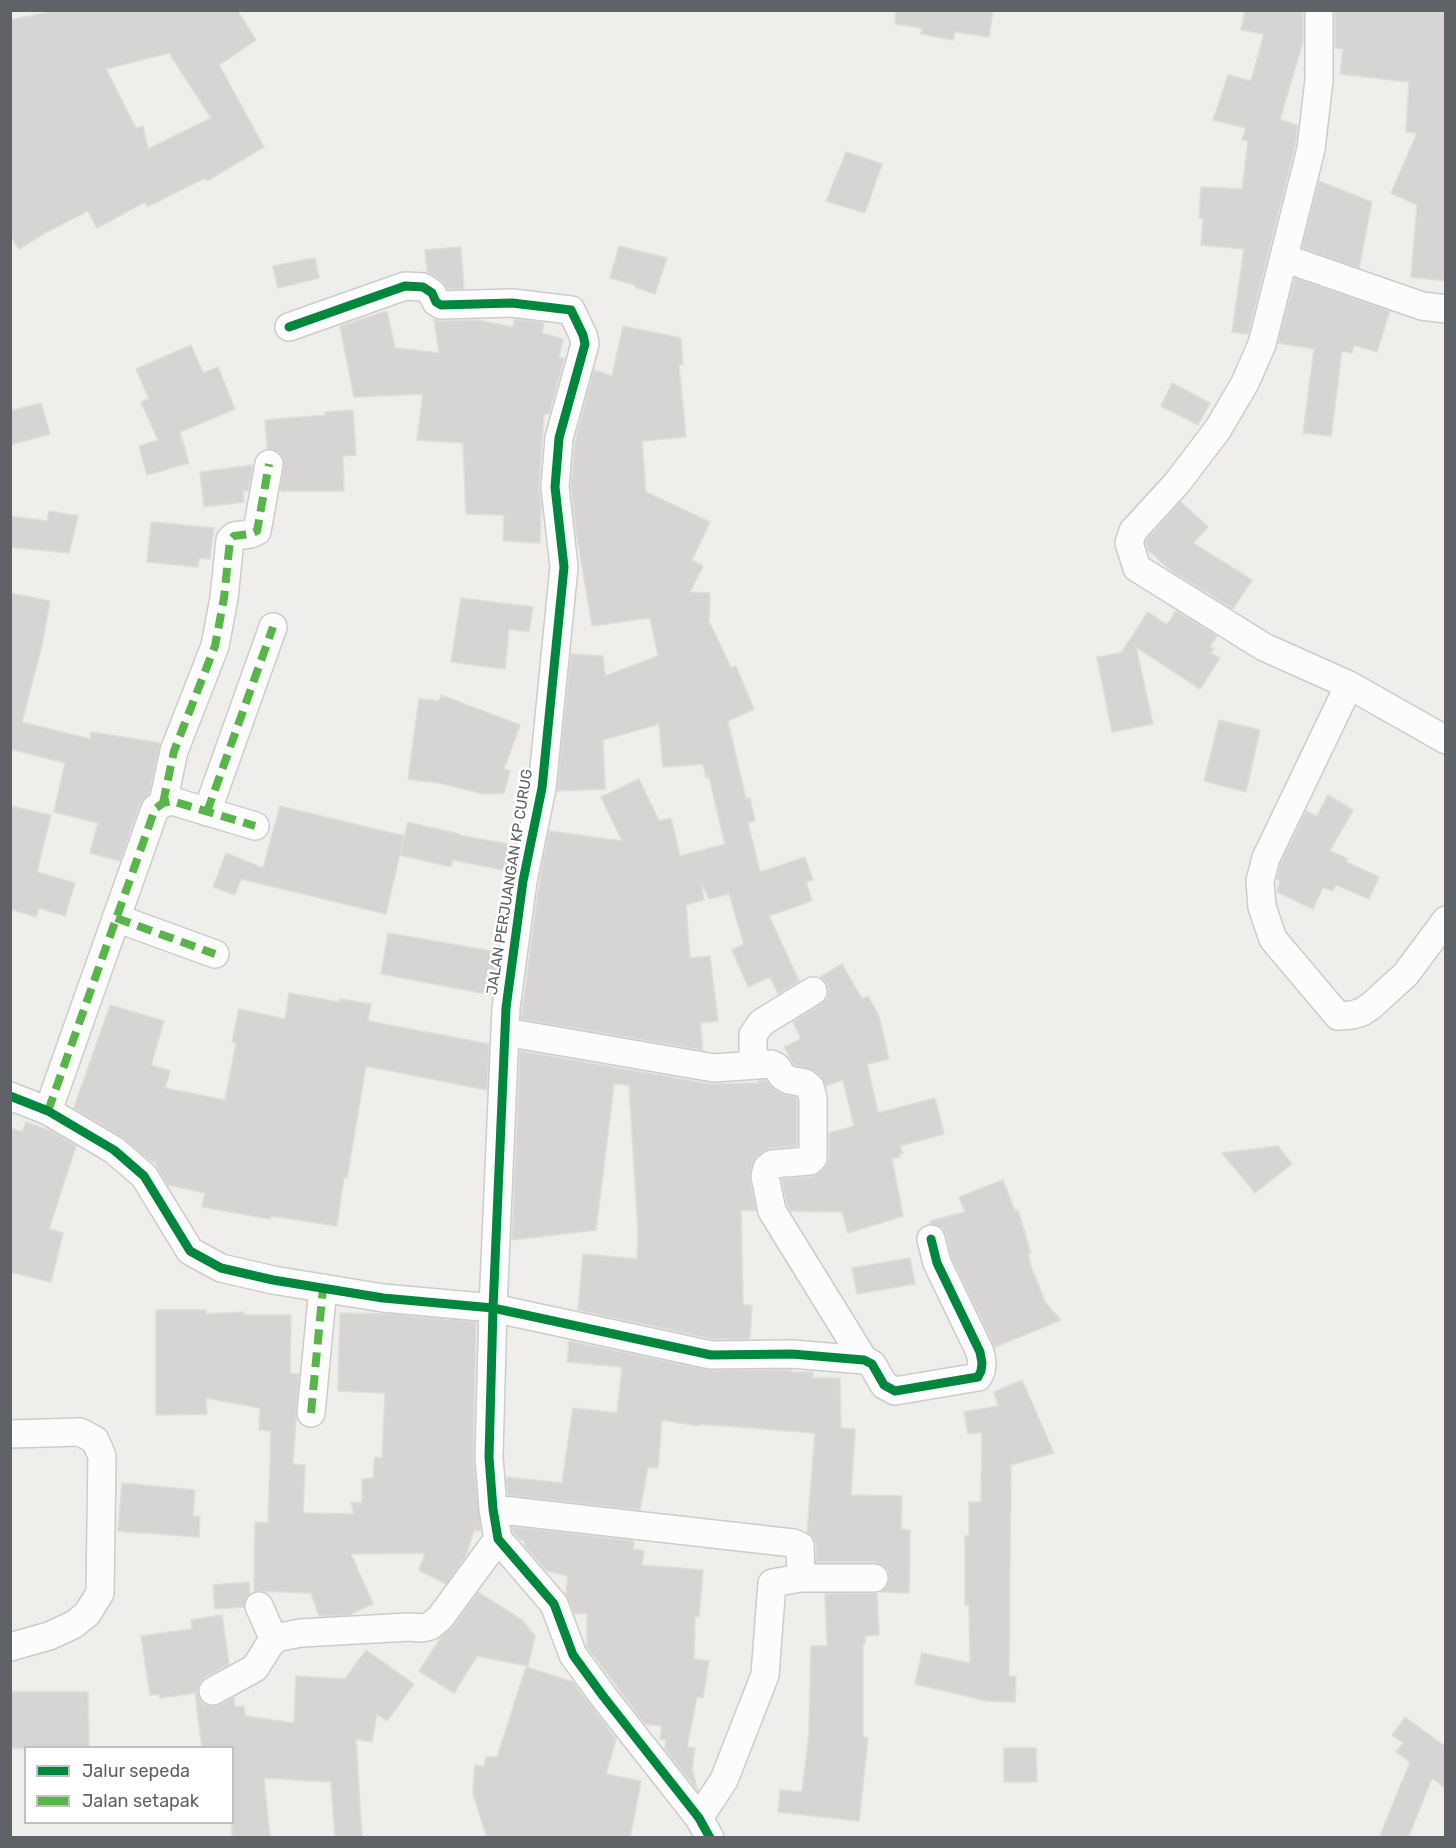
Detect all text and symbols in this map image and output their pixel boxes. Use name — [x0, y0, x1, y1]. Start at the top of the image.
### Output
street label: JALAN PERJUANGAN KP CURUG — [483, 768, 537, 996]
legend — [24, 1746, 234, 1824]
text: Jalur sepeda — [82, 1760, 190, 1782]
text: Jalan setapak — [82, 1790, 199, 1812]

